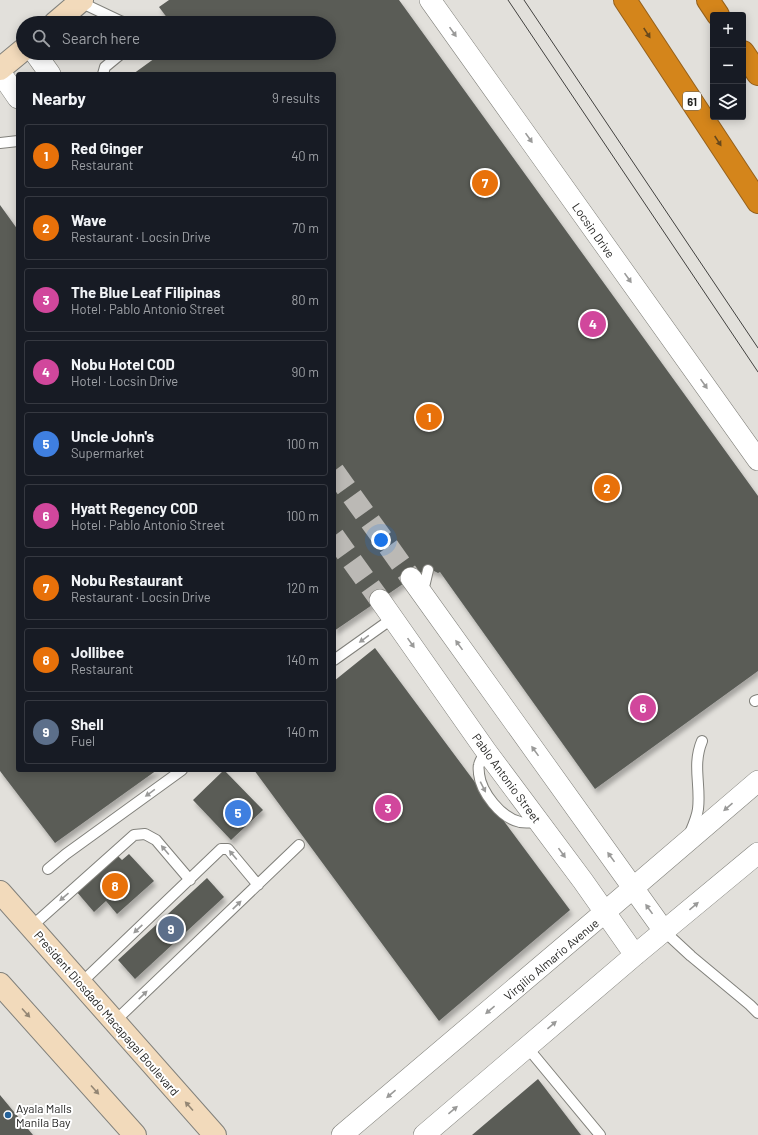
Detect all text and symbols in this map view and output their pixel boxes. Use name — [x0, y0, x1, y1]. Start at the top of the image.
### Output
map controls — [710, 12, 746, 120]
button: + — [710, 12, 746, 48]
search box — [16, 16, 336, 60]
one-way arrow — [449, 26, 457, 37]
icon: search — [30, 27, 52, 49]
one-way arrow — [643, 27, 651, 38]
text: Search here — [62, 29, 140, 47]
button: − — [710, 48, 746, 84]
button: layers — [710, 84, 746, 120]
text: Nearby — [32, 88, 86, 108]
text: 9 results — [272, 90, 320, 106]
road number: 61 — [683, 92, 701, 110]
one-way arrow — [524, 132, 533, 143]
one-way arrow — [714, 136, 722, 146]
text: Red Ginger — [71, 139, 143, 157]
text: 1 — [44, 148, 48, 164]
text: 40 m — [291, 148, 319, 164]
text: Restaurant — [71, 157, 133, 173]
pin: 7 — [472, 168, 498, 198]
street label: Locsin Drive — [570, 200, 618, 260]
text: Wave — [71, 211, 106, 229]
text: 2 — [42, 220, 50, 236]
text: 70 m — [292, 220, 319, 236]
text: Restaurant · Locsin Drive — [71, 229, 211, 245]
one-way arrow — [624, 272, 632, 283]
text: The Blue Leaf Filipinas — [71, 283, 220, 301]
text: 3 — [42, 292, 50, 308]
text: 80 m — [292, 292, 319, 308]
text: Hotel · Pablo Antonio Street — [71, 301, 225, 317]
pin: 4 — [580, 309, 606, 339]
text: Nobu Hotel COD — [71, 355, 175, 373]
text: 4 — [42, 364, 50, 380]
text: 90 m — [292, 364, 319, 380]
text: Hotel · Locsin Drive — [71, 373, 178, 389]
one-way arrow — [700, 378, 708, 389]
pin: 1 — [416, 402, 442, 432]
text: Uncle John's — [71, 427, 154, 445]
text: 5 — [42, 436, 50, 452]
text: 100 m — [286, 436, 319, 452]
text: Supermarket — [71, 445, 144, 461]
pin: 2 — [594, 473, 620, 503]
text: Hyatt Regency COD — [71, 499, 198, 517]
text: 6 — [43, 508, 49, 524]
text: 100 m — [286, 508, 319, 524]
text: Hotel · Pablo Antonio Street — [71, 517, 225, 533]
your location — [371, 530, 391, 550]
text: Nobu Restaurant — [71, 571, 183, 589]
text: 7 — [43, 580, 49, 596]
text: 120 m — [287, 580, 319, 596]
text: Restaurant · Locsin Drive — [71, 589, 211, 605]
one-way arrow — [358, 635, 369, 643]
one-way arrow — [407, 638, 415, 648]
one-way arrow — [455, 640, 463, 651]
text: Jollibee — [71, 643, 124, 661]
text: 8 — [42, 652, 50, 668]
text: 140 m — [287, 652, 319, 668]
text: Restaurant — [71, 661, 133, 677]
pin: 6 — [630, 693, 656, 723]
text: Shell — [71, 715, 104, 733]
text: 9 — [43, 724, 49, 740]
text: 140 m — [287, 724, 319, 740]
street label: Pablo Antonio Street — [470, 731, 544, 825]
text: Fuel — [71, 733, 95, 749]
one-way arrow — [531, 746, 539, 756]
one-way arrow — [480, 781, 487, 793]
one-way arrow — [145, 789, 155, 797]
pin: 3 — [375, 793, 401, 823]
pin: 5 — [225, 798, 251, 828]
one-way arrow — [723, 802, 734, 811]
one-way arrow — [160, 845, 170, 855]
one-way arrow — [558, 848, 566, 859]
one-way arrow — [228, 850, 237, 860]
one-way arrow — [607, 851, 615, 862]
pin: 8 — [102, 871, 128, 901]
one-way arrow — [59, 892, 70, 901]
one-way arrow — [232, 900, 242, 910]
one-way arrow — [689, 901, 700, 910]
one-way arrow — [645, 904, 653, 915]
pin: 9 — [158, 914, 184, 944]
street label: Virgilio Almario Avenue — [501, 915, 601, 1003]
one-way arrow — [133, 925, 143, 934]
street label: President Diosdado Macapagal Boulevard — [32, 928, 182, 1098]
one-way arrow — [138, 991, 147, 1000]
one-way arrow — [485, 1006, 495, 1015]
one-way arrow — [21, 1008, 31, 1018]
one-way arrow — [547, 1021, 558, 1030]
one-way arrow — [90, 1085, 100, 1095]
one-way arrow — [385, 1090, 396, 1099]
place label: Ayala Malls Manila Bay — [16, 1101, 72, 1129]
one-way arrow — [184, 1101, 193, 1111]
one-way arrow — [448, 1105, 459, 1114]
marker: Ayala Malls Manila Bay — [3, 1110, 13, 1120]

